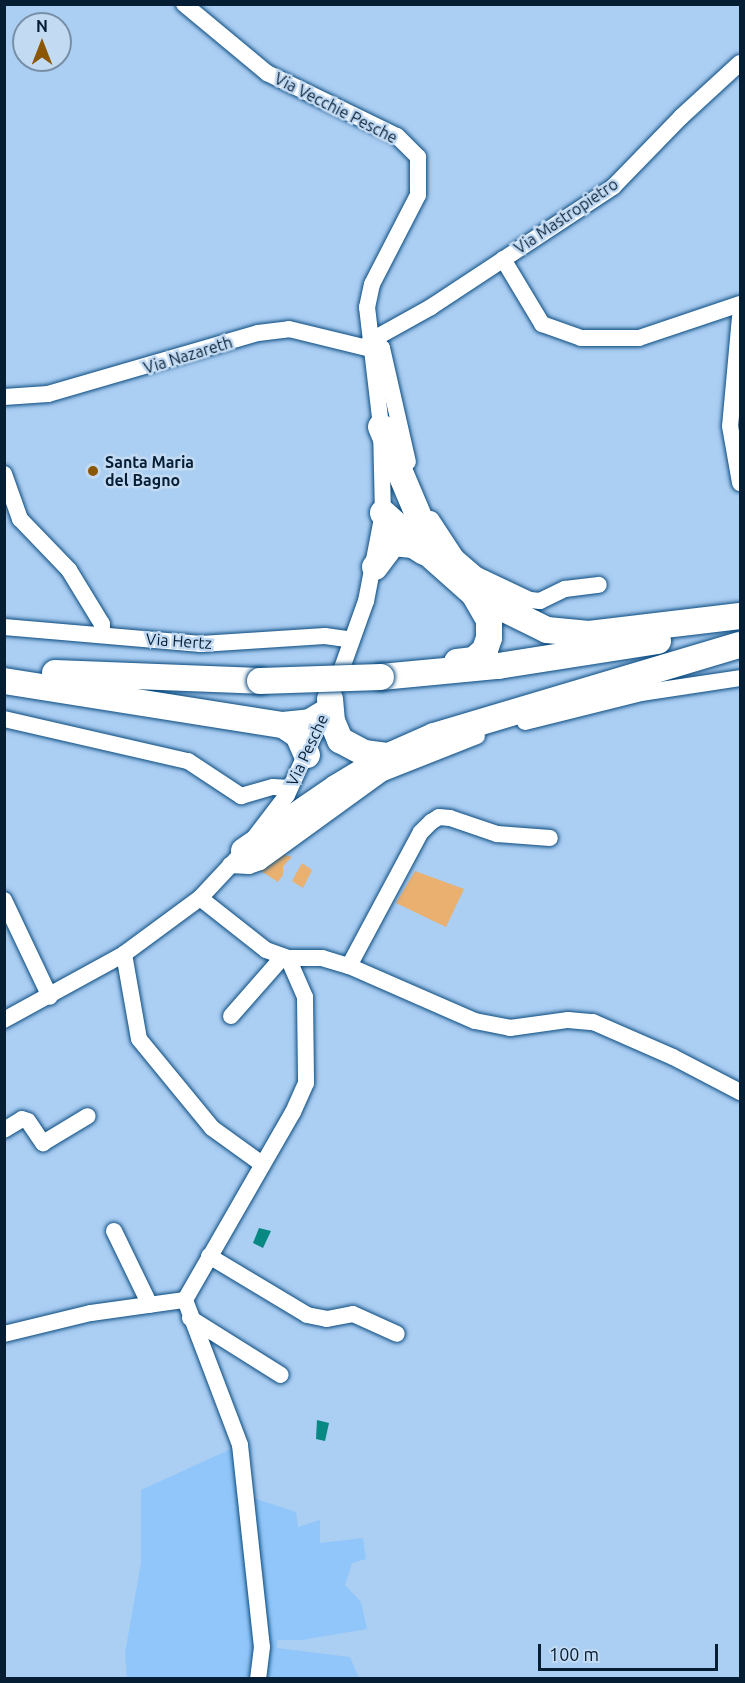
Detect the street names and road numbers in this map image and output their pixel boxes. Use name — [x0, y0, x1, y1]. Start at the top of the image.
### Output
street label: Via Vecchie Pesche — [271, 69, 401, 147]
street label: Via Mastropietro — [510, 174, 622, 258]
street label: Via Nazareth — [141, 332, 235, 378]
street label: Via Hertz — [145, 629, 213, 653]
street label: Via Pesche — [282, 711, 332, 789]

